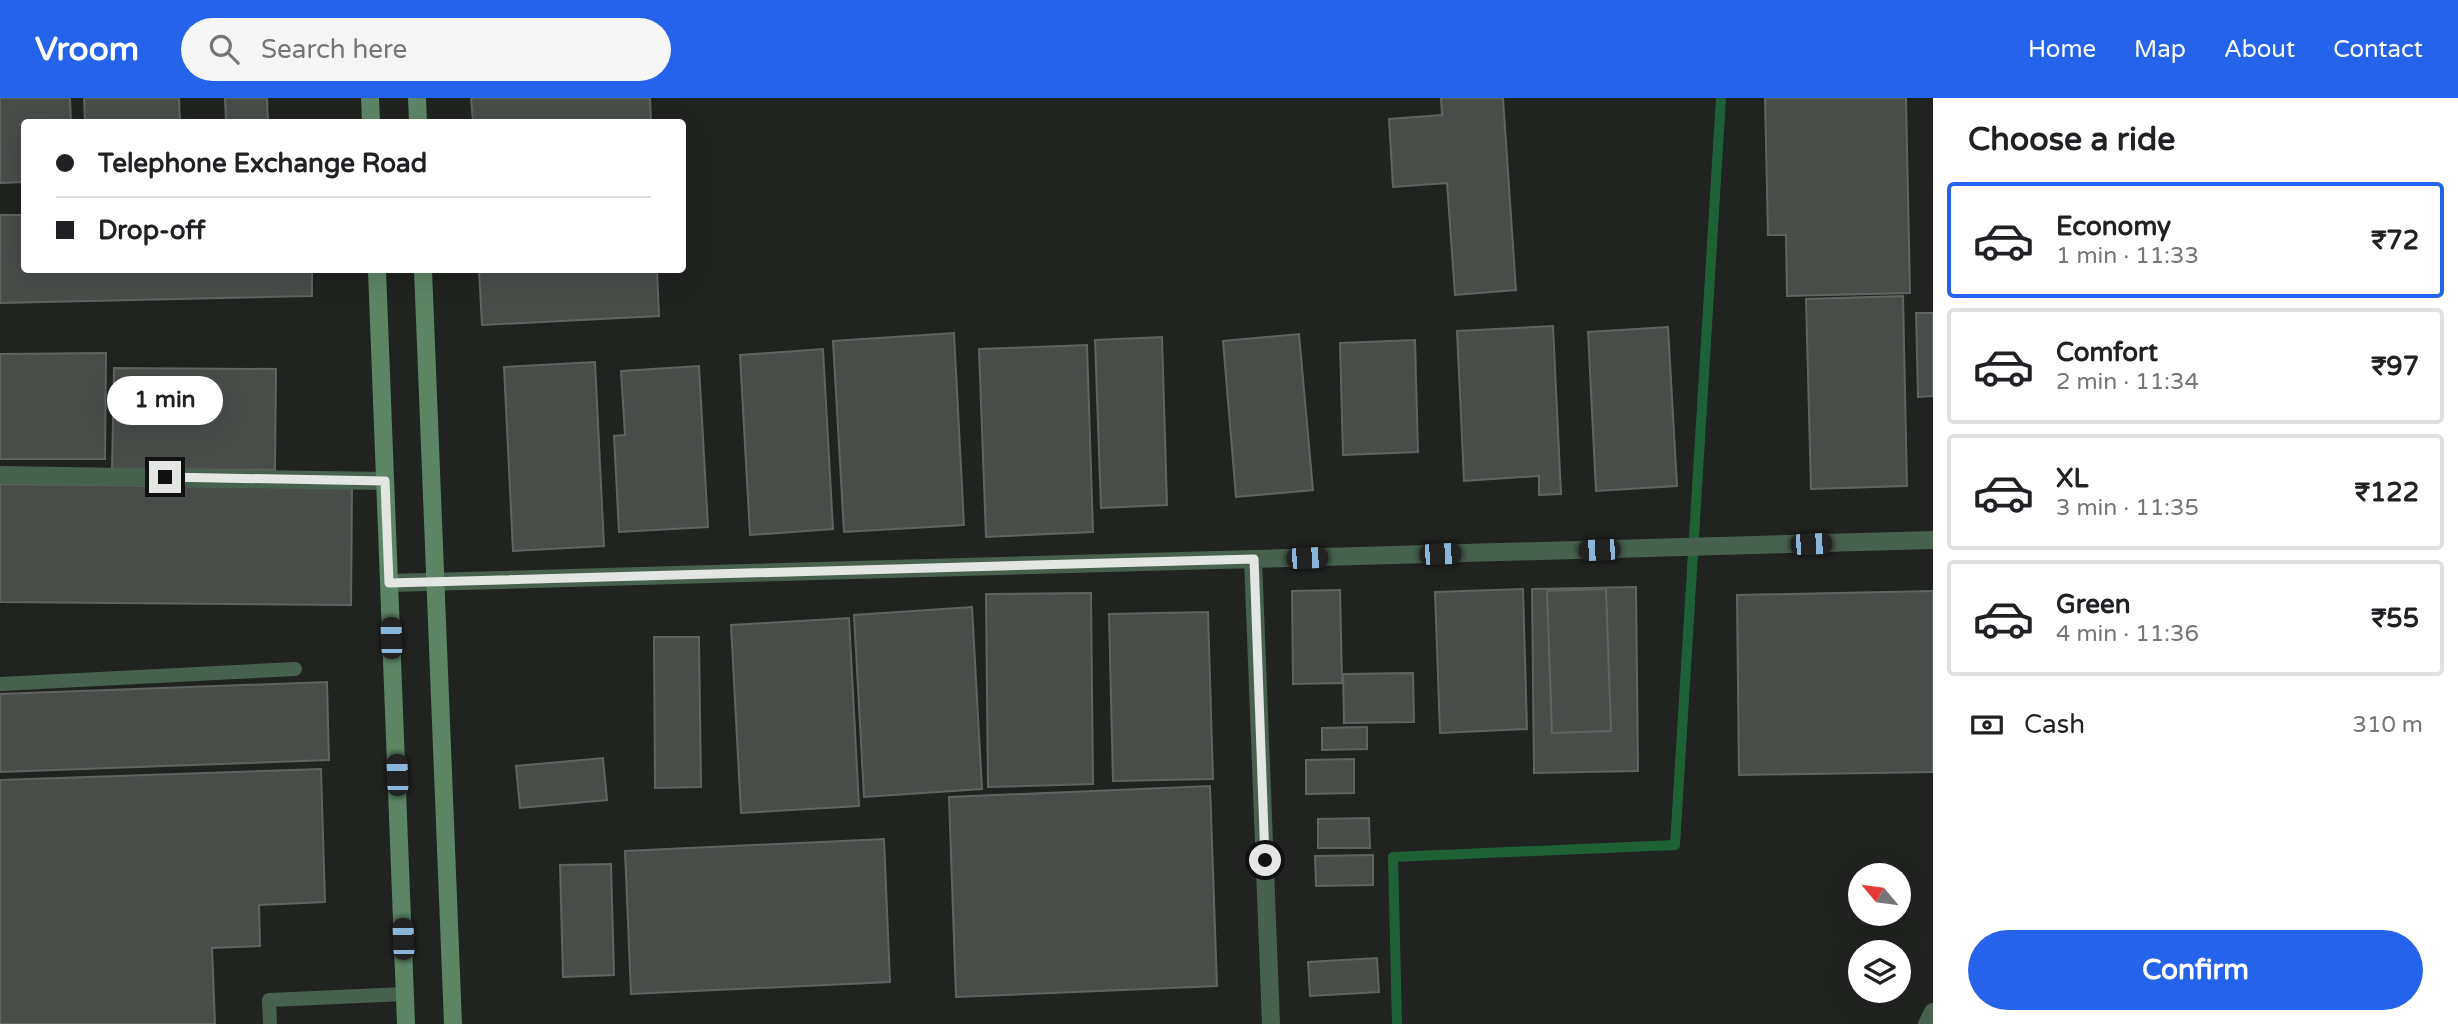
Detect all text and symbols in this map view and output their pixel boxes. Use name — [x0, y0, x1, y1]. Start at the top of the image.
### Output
search box — [181, 18, 671, 81]
text: Vroom — [35, 30, 139, 69]
icon: search — [205, 30, 243, 68]
text: Search here — [261, 34, 407, 65]
text: Home — [2028, 35, 2096, 64]
text: Map — [2134, 35, 2186, 64]
text: About — [2224, 35, 2295, 64]
text: Contact — [2333, 35, 2423, 64]
text: Choose a ride — [1968, 121, 2175, 159]
text: Telephone Exchange Road — [98, 148, 427, 179]
icon: car — [1972, 209, 2035, 272]
text: Economy — [2056, 211, 2171, 242]
text: Drop-off — [98, 215, 205, 246]
text: ₹72 — [2371, 225, 2419, 256]
text: 1 min · 11:33 — [2056, 242, 2199, 270]
icon: car — [1972, 335, 2035, 398]
text: Comfort — [2056, 337, 2158, 368]
text: ₹97 — [2371, 351, 2419, 382]
text: 2 min · 11:34 — [2056, 368, 2199, 396]
callout: 1 min — [107, 376, 223, 424]
text: 1 min — [134, 386, 196, 414]
route end — [149, 461, 181, 493]
icon: car — [1972, 461, 2035, 524]
text: XL — [2056, 463, 2088, 494]
text: ₹122 — [2355, 477, 2419, 508]
text: 3 min · 11:35 — [2056, 494, 2199, 522]
car — [1790, 533, 1833, 555]
car — [1578, 539, 1621, 561]
car — [1419, 543, 1462, 565]
car — [1286, 547, 1329, 569]
icon: car — [1972, 587, 2035, 650]
text: Green — [2056, 589, 2131, 620]
text: ₹55 — [2371, 603, 2419, 634]
car — [380, 617, 403, 659]
text: 4 min · 11:36 — [2056, 620, 2199, 648]
icon: cash — [1968, 706, 2006, 744]
text: Cash — [2024, 709, 2085, 740]
text: 310 m — [2353, 711, 2423, 739]
car — [386, 754, 409, 796]
route start — [1249, 844, 1281, 876]
north arrow — [1848, 863, 1911, 926]
map controls — [1848, 863, 1911, 1003]
car — [392, 918, 415, 960]
button: Confirm — [1968, 930, 2423, 1010]
button: layers — [1848, 940, 1911, 1003]

